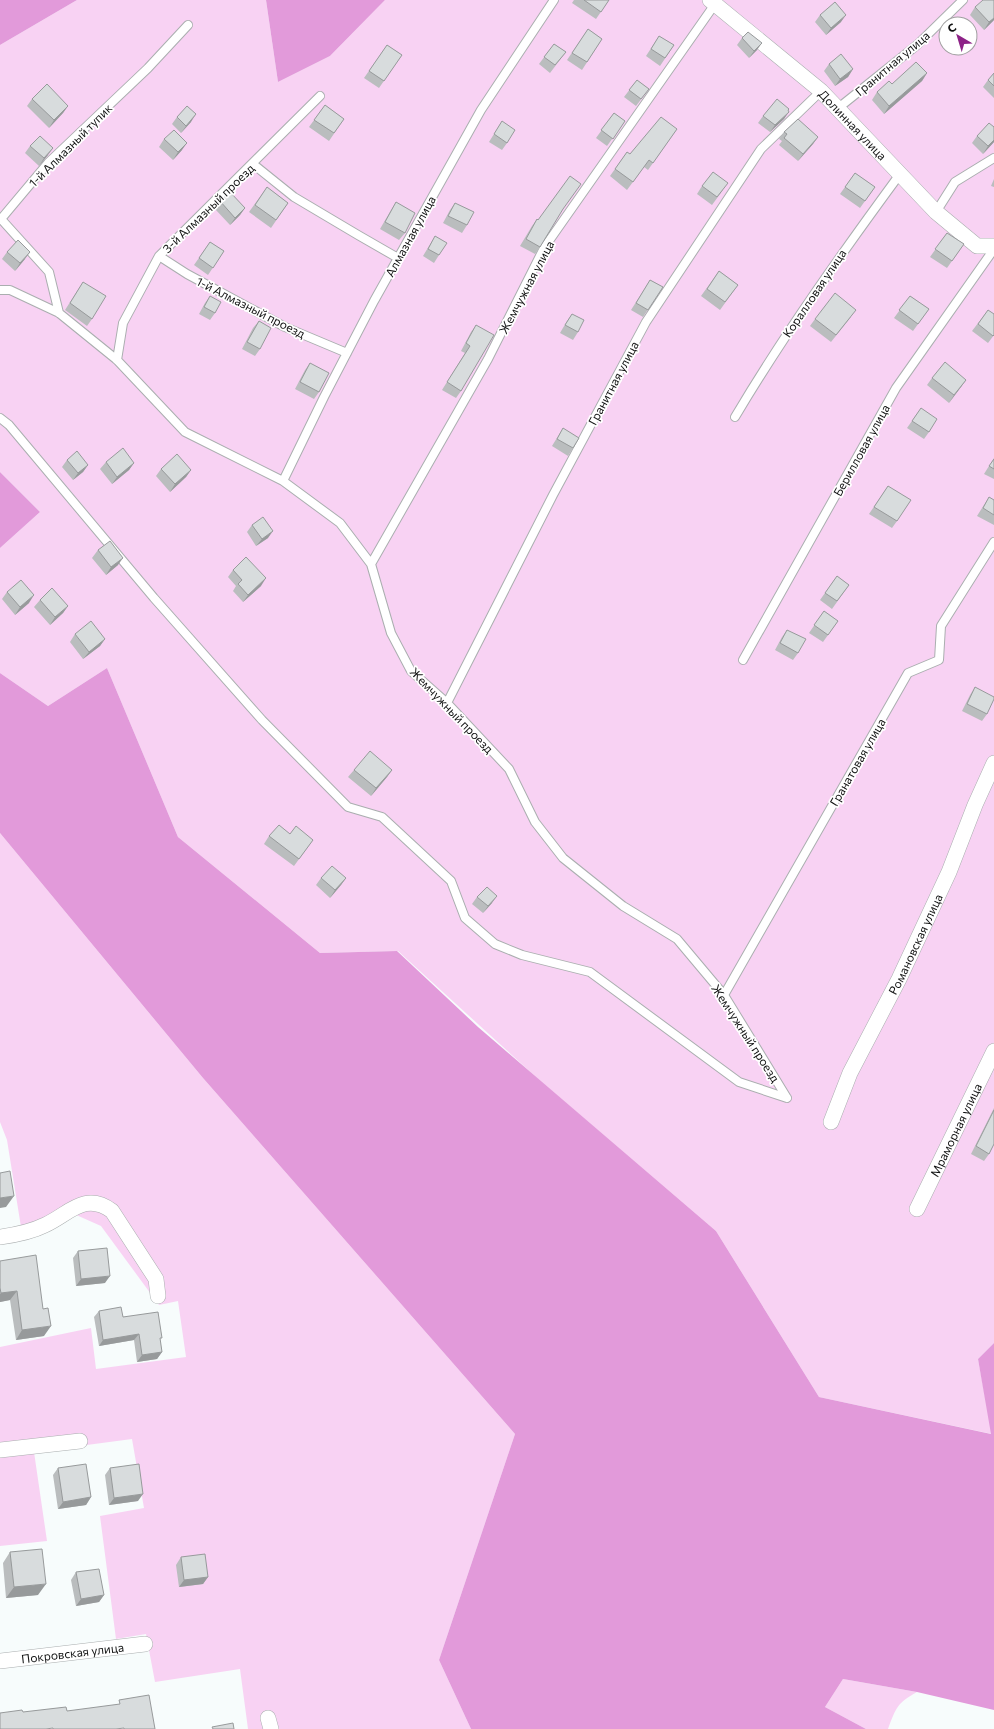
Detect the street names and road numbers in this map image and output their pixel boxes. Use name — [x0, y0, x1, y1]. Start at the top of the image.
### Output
street label: Гранитная улица — [852, 28, 932, 98]
street label: Долинная улица — [816, 87, 890, 163]
street label: 1-й Алмазный тупик — [25, 100, 115, 190]
street label: 3-й Алмазный проезд — [159, 161, 257, 255]
street label: Алмазная улица — [382, 193, 438, 279]
street label: Жемчужная улица — [496, 238, 556, 336]
street label: Коралловая улица — [779, 246, 849, 340]
street label: 1-й Алмазный проезд — [194, 274, 308, 340]
street label: Гранитная улица — [585, 339, 641, 427]
street label: Берилловая улица — [830, 402, 892, 498]
street label: Жемчужный проезд — [407, 664, 497, 756]
street label: Гранатовая улица — [826, 716, 888, 808]
street label: Романовская улица — [885, 892, 945, 997]
street label: Жемчужный проезд — [709, 981, 783, 1085]
street label: Мраморная улица — [927, 1081, 984, 1179]
street label: Покровская улица — [20, 1640, 125, 1665]

